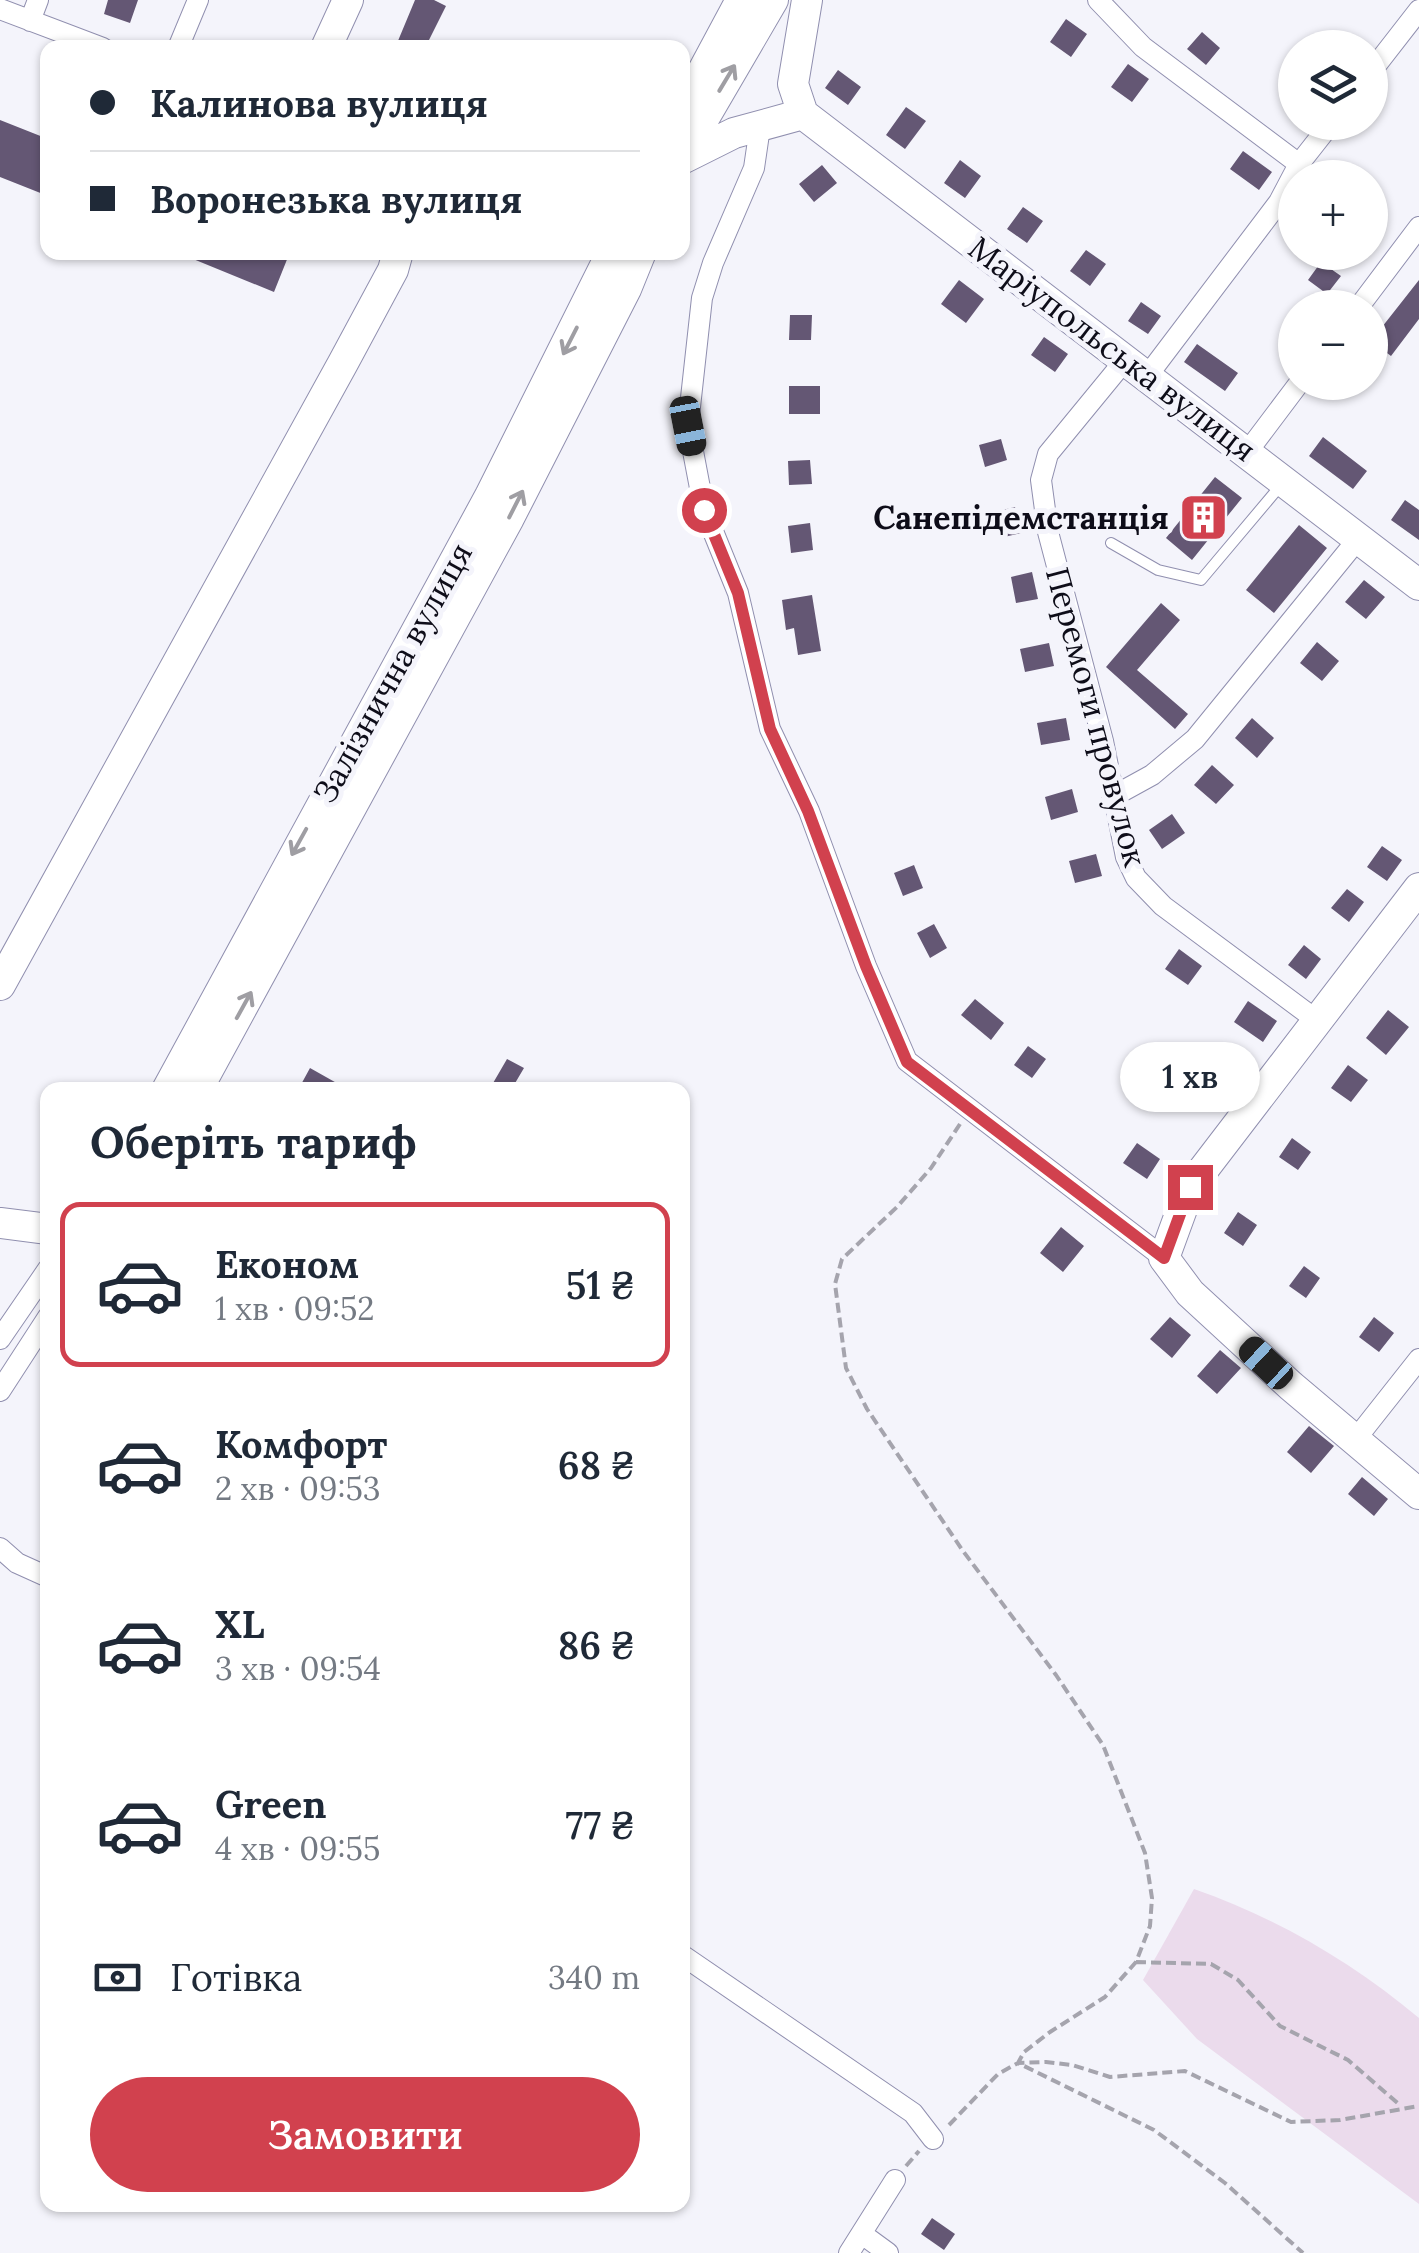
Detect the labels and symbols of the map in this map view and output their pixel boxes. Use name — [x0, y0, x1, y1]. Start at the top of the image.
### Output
one-way arrow — [717, 64, 737, 93]
street label: Маріупольська вулиця — [961, 227, 1264, 470]
one-way arrow — [560, 325, 579, 355]
car — [668, 394, 708, 458]
route start — [682, 488, 727, 533]
one-way arrow — [507, 489, 526, 519]
building icon: Санепідемстанція — [1178, 492, 1230, 544]
place label: Санепідемстанція — [873, 497, 1169, 538]
street label: Залізнична вулиця — [304, 536, 481, 810]
street label: Перемоги провулок — [1037, 563, 1156, 871]
one-way arrow — [289, 827, 309, 856]
one-way arrow — [234, 990, 254, 1020]
callout: 1 хв — [1120, 1042, 1260, 1112]
route end — [1168, 1165, 1213, 1210]
car — [1234, 1332, 1298, 1394]

